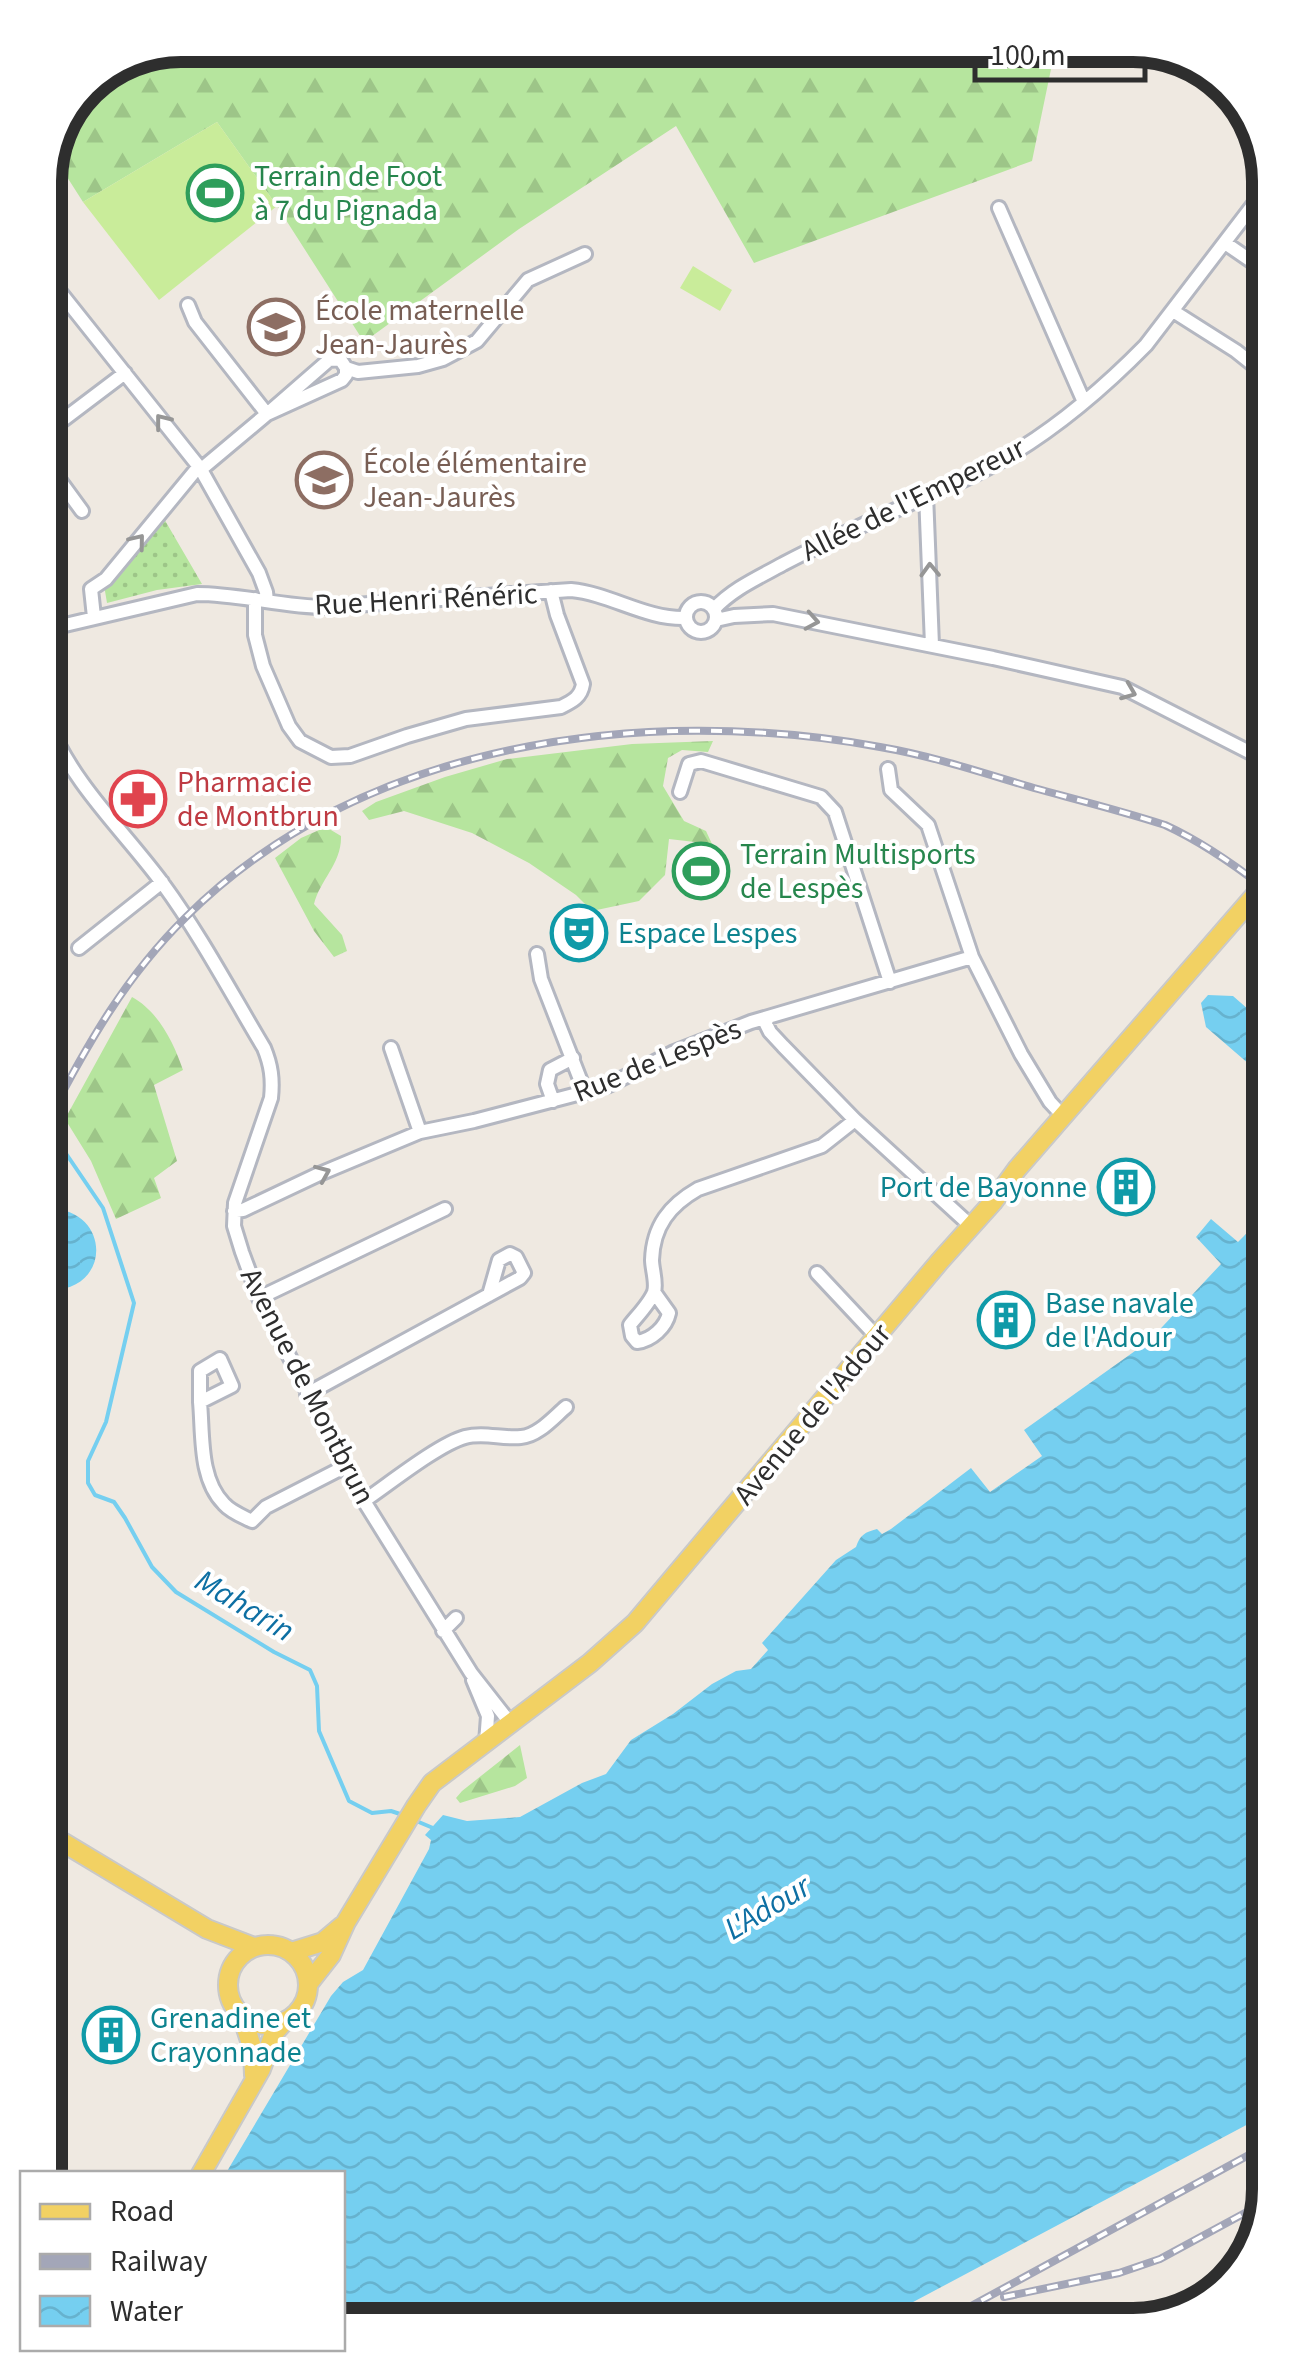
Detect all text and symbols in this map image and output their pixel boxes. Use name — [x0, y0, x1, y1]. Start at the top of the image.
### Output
scale bar — [975, 20, 1145, 82]
text: 100 m — [990, 34, 1066, 77]
place label: Terrain de Foot à 7 du Pignada — [254, 155, 442, 232]
sports icon: Terrain de Foot à 7 du Pignada — [185, 163, 245, 223]
place label: École maternelle Jean-Jaurès — [315, 289, 524, 366]
school or university icon: École maternelle Jean-Jaurès — [246, 297, 306, 357]
one-way arrow — [156, 414, 174, 432]
street label: Allée de l'Empereur — [794, 426, 1033, 572]
place label: École élémentaire Jean-Jaurès — [363, 442, 587, 519]
school or university icon: École élémentaire Jean-Jaurès — [294, 450, 354, 510]
one-way arrow — [126, 534, 144, 552]
one-way arrow — [919, 561, 940, 577]
street label: Rue Henri Rénéric — [313, 572, 539, 627]
one-way arrow — [803, 610, 820, 631]
one-way arrow — [1119, 680, 1137, 700]
place label: Pharmacie de Montbrun — [177, 761, 339, 838]
pharmacy icon: Pharmacie de Montbrun — [108, 769, 168, 829]
place label: Terrain Multisports de Lespès — [740, 833, 976, 910]
sports icon: Terrain Multisports de Lespès — [671, 841, 731, 901]
theatre icon: Espace Lespes — [549, 903, 609, 963]
place label: Espace Lespes — [618, 912, 797, 955]
street label: Rue de Lespès — [567, 1007, 748, 1114]
building icon: Port de Bayonne — [1096, 1157, 1156, 1217]
one-way arrow — [313, 1164, 331, 1184]
place label: Port de Bayonne — [880, 1166, 1087, 1209]
street label: Avenue de Montbrun — [229, 1260, 386, 1512]
place label: Base navale de l'Adour — [1045, 1282, 1194, 1359]
building icon: Base navale de l'Adour — [976, 1290, 1036, 1350]
street label: Avenue de l'Adour — [723, 1314, 902, 1514]
water label: Maharin — [186, 1558, 303, 1654]
water label: L'Adour — [716, 1863, 821, 1952]
place label: Grenadine et Crayonnade — [150, 1997, 311, 2074]
building icon: Grenadine et Crayonnade — [81, 2005, 141, 2065]
legend — [20, 2171, 345, 2351]
text: Road — [110, 2190, 174, 2233]
text: Railway — [110, 2240, 208, 2283]
text: Water — [110, 2290, 183, 2333]

